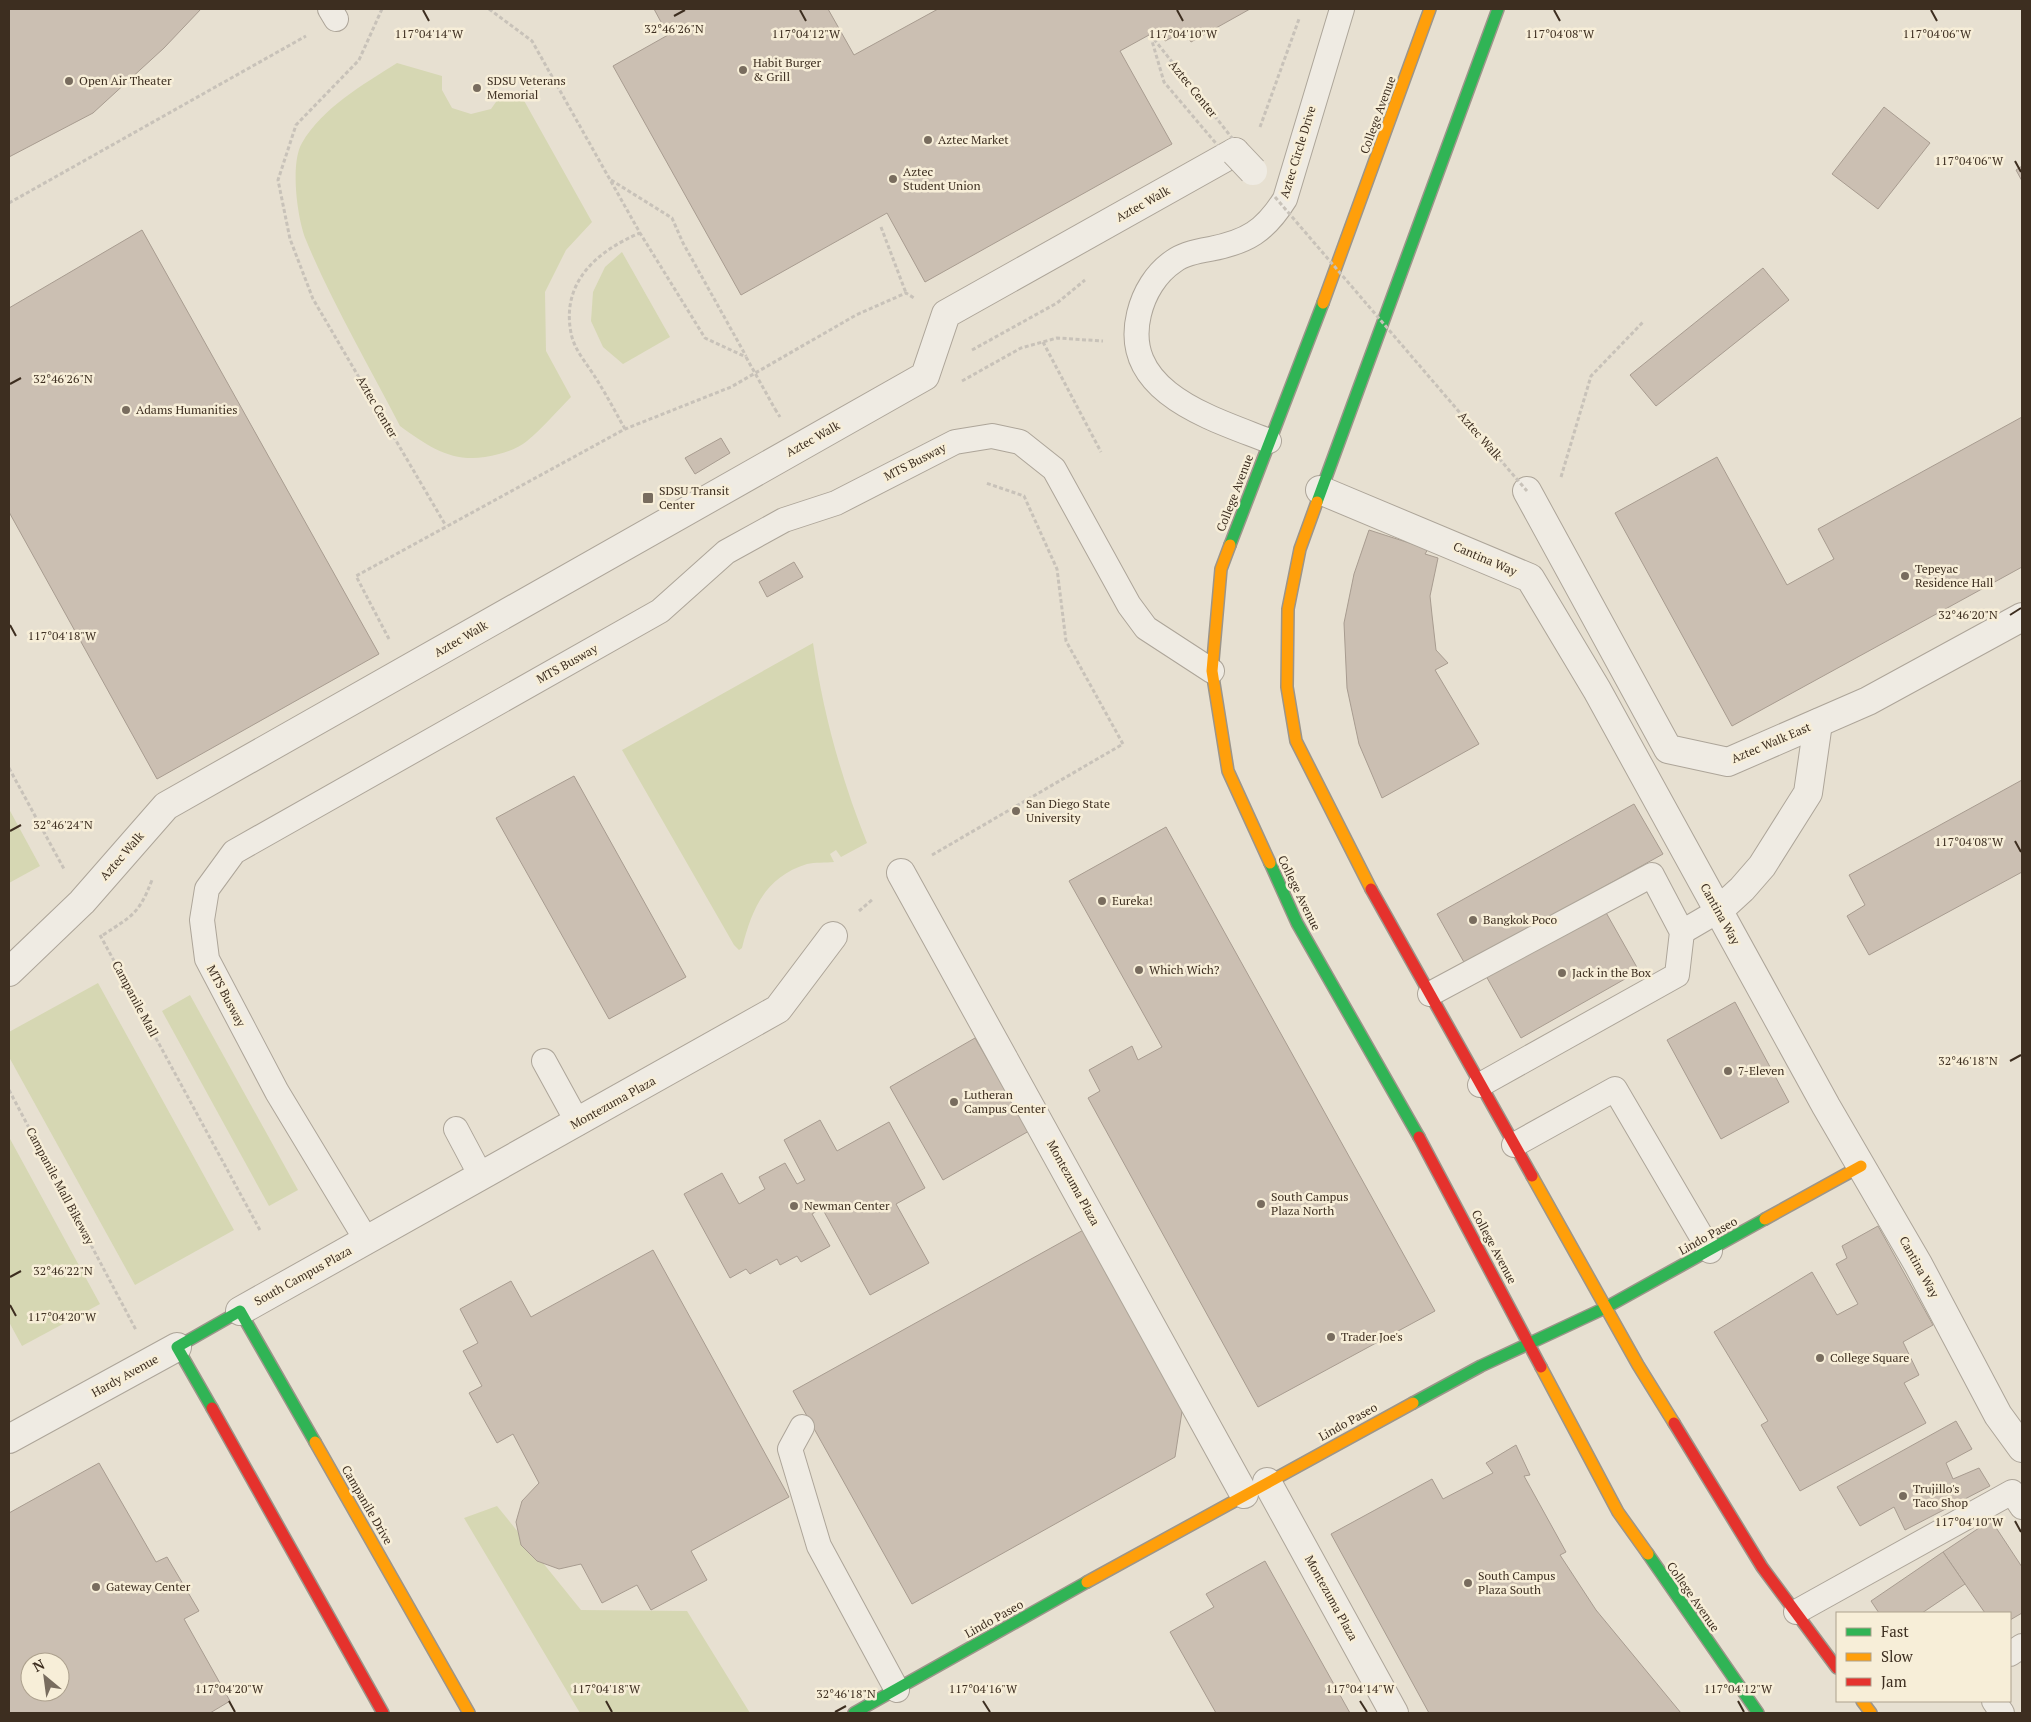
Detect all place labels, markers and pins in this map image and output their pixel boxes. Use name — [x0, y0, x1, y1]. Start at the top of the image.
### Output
place label: Habit Burger & Grill — [753, 55, 822, 84]
marker: Habit Burger & Grill — [737, 64, 749, 76]
place label: Open Air Theater — [79, 73, 172, 88]
place label: SDSU Veterans Memorial — [487, 73, 566, 102]
marker: Open Air Theater — [63, 75, 75, 87]
marker: SDSU Veterans Memorial — [471, 82, 483, 94]
place label: Aztec Market — [938, 132, 1009, 147]
marker: Aztec Market — [922, 134, 934, 146]
place label: Aztec Student Union — [903, 164, 981, 193]
marker: Aztec Student Union — [887, 173, 899, 185]
place label: Adams Humanities — [136, 402, 237, 417]
marker: Adams Humanities — [120, 404, 132, 416]
place label: SDSU Transit Center — [659, 483, 730, 512]
marker: SDSU Transit Center — [641, 491, 655, 505]
place label: Tepeyac Residence Hall — [1915, 561, 1994, 590]
marker: Tepeyac Residence Hall — [1899, 570, 1911, 582]
place label: San Diego State University — [1026, 796, 1110, 825]
marker: San Diego State University — [1010, 805, 1022, 817]
place label: Eureka! — [1112, 893, 1153, 908]
marker: Eureka! — [1096, 895, 1108, 907]
place label: Bangkok Poco — [1483, 912, 1557, 927]
marker: Bangkok Poco — [1467, 914, 1479, 926]
place label: Which Wich? — [1149, 962, 1220, 977]
marker: Which Wich? — [1133, 964, 1145, 976]
place label: Jack in the Box — [1572, 965, 1652, 980]
marker: Jack in the Box — [1556, 967, 1568, 979]
place label: 7-Eleven — [1738, 1063, 1784, 1078]
marker: 7-Eleven — [1722, 1065, 1734, 1077]
place label: Lutheran Campus Center — [964, 1087, 1046, 1116]
marker: Lutheran Campus Center — [948, 1096, 960, 1108]
place label: South Campus Plaza North — [1271, 1189, 1348, 1218]
place label: Newman Center — [804, 1198, 890, 1213]
marker: South Campus Plaza North — [1255, 1198, 1267, 1210]
marker: Newman Center — [788, 1200, 800, 1212]
place label: Trader Joe's — [1341, 1329, 1403, 1344]
marker: Trader Joe's — [1325, 1331, 1337, 1343]
place label: College Square — [1830, 1350, 1909, 1365]
marker: College Square — [1814, 1352, 1826, 1364]
place label: Trujillo's Taco Shop — [1913, 1481, 1968, 1510]
marker: Trujillo's Taco Shop — [1897, 1490, 1909, 1502]
place label: South Campus Plaza South — [1478, 1568, 1555, 1597]
marker: South Campus Plaza South — [1462, 1577, 1474, 1589]
place label: Gateway Center — [106, 1579, 191, 1594]
marker: Gateway Center — [90, 1581, 102, 1593]

